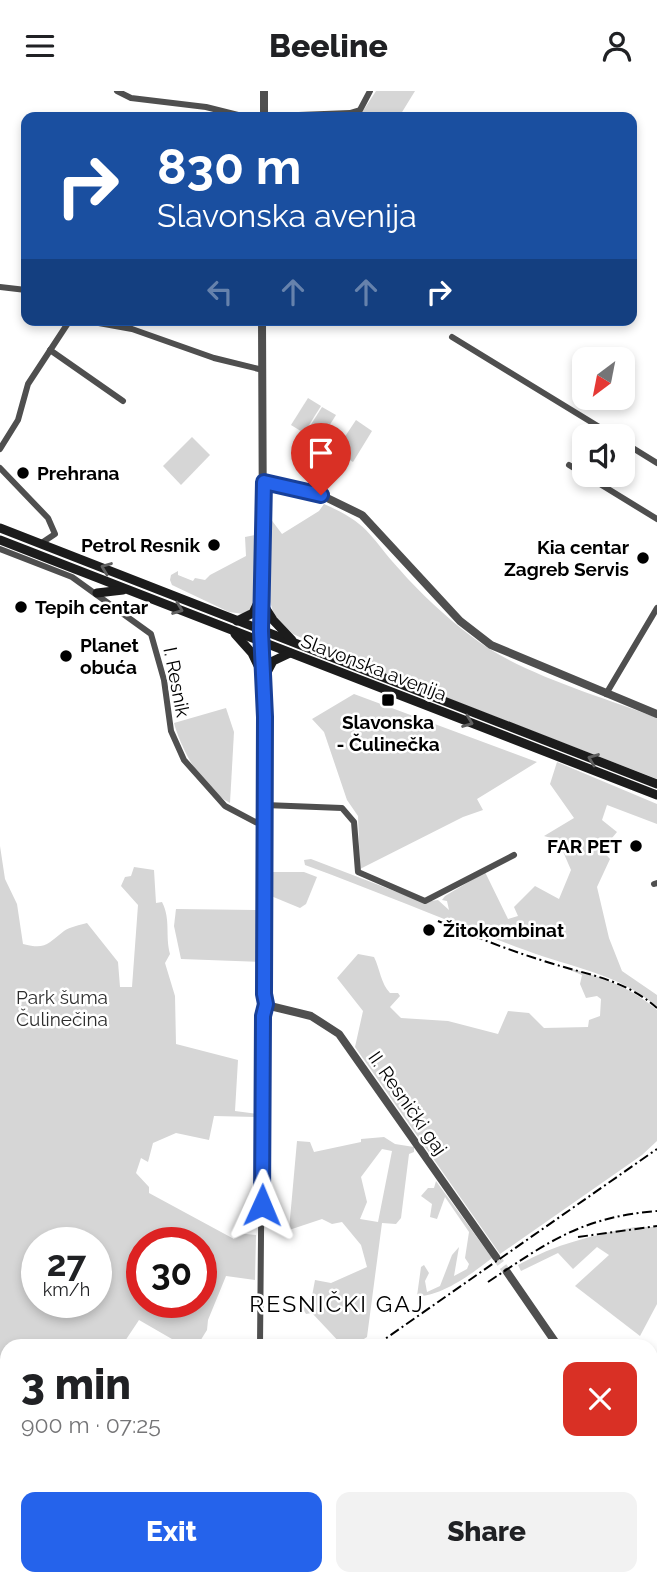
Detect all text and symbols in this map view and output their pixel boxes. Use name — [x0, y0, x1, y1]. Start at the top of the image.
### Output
icon: menu — [21, 27, 59, 65]
text: Beeline — [269, 27, 388, 64]
icon: person — [598, 27, 636, 65]
text: 830 m — [157, 138, 301, 195]
icon: right — [42, 140, 133, 231]
text: Slavonska avenija — [157, 197, 417, 234]
icon: left — [201, 273, 239, 311]
icon: ahead — [274, 273, 312, 311]
icon: ahead — [347, 273, 385, 311]
icon: right — [420, 273, 458, 311]
north arrow — [572, 347, 635, 409]
map controls — [572, 347, 635, 487]
pin — [291, 423, 351, 495]
button: sound — [572, 424, 635, 487]
icon: arrive — [302, 434, 340, 472]
place label: Prehrana — [37, 462, 120, 484]
marker: Prehrana — [15, 465, 31, 481]
place label: Petrol Resnik — [81, 534, 200, 556]
place label: Kia centar Zagreb Servis — [504, 536, 630, 580]
marker: Petrol Resnik — [206, 537, 222, 553]
marker: Kia centar Zagreb Servis — [635, 550, 651, 566]
one-way arrow — [100, 563, 112, 577]
place label: Tepih centar — [35, 596, 149, 618]
marker: Tepih centar — [13, 599, 29, 615]
one-way arrow — [171, 601, 183, 615]
street label: Slavonska avenija — [298, 629, 450, 705]
place label: Planet obuća — [80, 634, 140, 678]
street label: I. Resnik — [159, 645, 195, 719]
marker: Planet obuća — [58, 648, 74, 664]
marker: Slavonska - Čulinečka — [380, 692, 396, 708]
place label: Slavonska - Čulinečka — [336, 711, 440, 755]
one-way arrow — [461, 713, 473, 727]
one-way arrow — [588, 753, 600, 767]
place label: FAR PET — [547, 835, 622, 857]
marker: FAR PET — [628, 838, 644, 854]
place label: Žitokombinat — [443, 919, 565, 941]
marker: Žitokombinat — [421, 922, 437, 938]
park label: Park šuma Čulinečina — [16, 986, 108, 1030]
street label: II. Resnički gaj — [364, 1047, 452, 1159]
position arrow — [225, 1168, 299, 1242]
speed limit sign: 30 — [126, 1227, 217, 1318]
text: 27 — [47, 1243, 86, 1284]
text: km/h — [43, 1279, 90, 1300]
district label: RESNIČKI GAJ — [249, 1290, 425, 1317]
text: 3 min — [21, 1360, 131, 1409]
button: close — [563, 1362, 637, 1436]
text: 900 m · 07:25 — [21, 1411, 161, 1438]
button: Exit — [21, 1492, 322, 1572]
button: Share — [336, 1492, 637, 1572]

